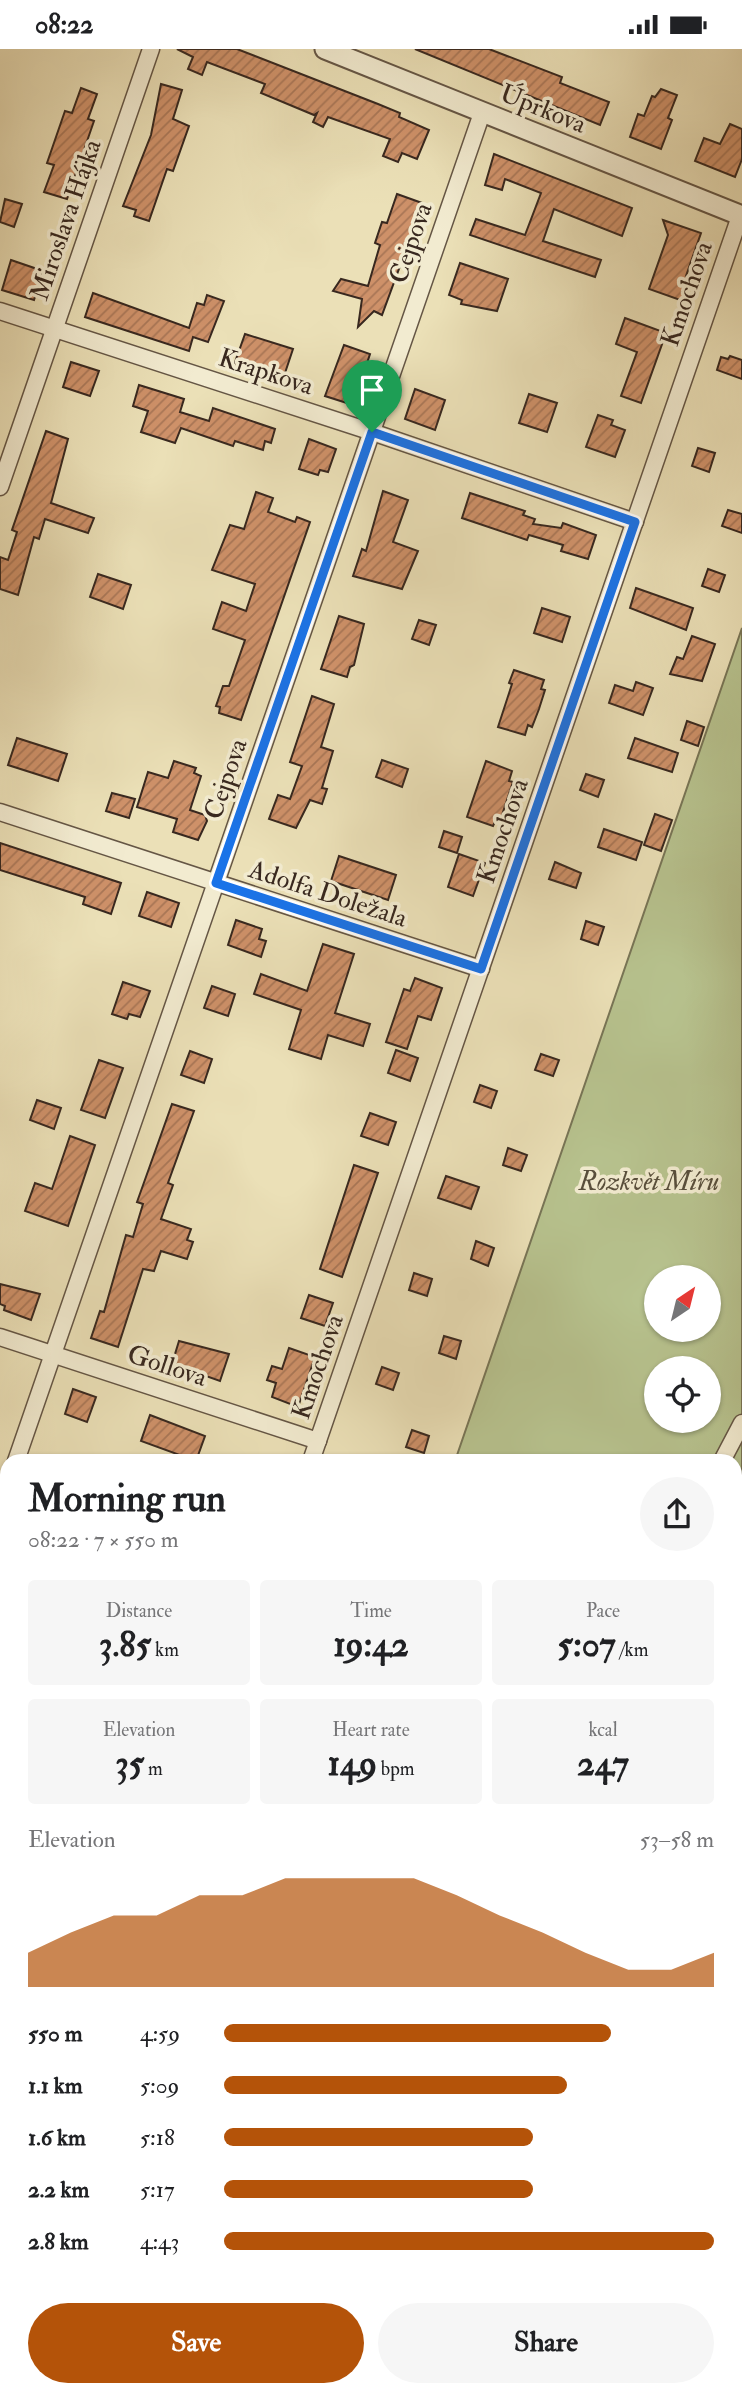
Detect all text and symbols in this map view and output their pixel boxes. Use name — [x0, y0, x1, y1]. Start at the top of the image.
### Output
text: 08:22 — [35, 9, 93, 41]
street label: Úprkova — [495, 75, 592, 142]
street label: Miroslava Hájka — [24, 135, 109, 305]
street label: Cejpova — [382, 198, 441, 288]
street label: Kmochova — [654, 237, 720, 351]
street label: Krapkova — [214, 342, 318, 403]
pin — [342, 360, 402, 432]
icon: arrive — [353, 371, 391, 409]
street label: Cejpova — [197, 734, 256, 824]
street label: Kmochova — [470, 774, 536, 888]
street label: Adolfa Doležala — [244, 853, 411, 935]
park label: Rozkvět Míru — [578, 1166, 719, 1198]
north arrow — [644, 1265, 721, 1342]
map controls — [644, 1265, 721, 1433]
street label: Kmochova — [285, 1310, 351, 1424]
street label: Gollova — [123, 1338, 211, 1394]
button: locate — [644, 1356, 721, 1433]
text: Morning run — [28, 1475, 226, 1523]
button: share — [640, 1477, 714, 1551]
text: 08:22 · 7 × 550 m — [28, 1525, 179, 1554]
text: Distance — [106, 1599, 172, 1623]
text: Time — [350, 1599, 392, 1623]
text: Pace — [586, 1599, 620, 1623]
text: 3.85 — [99, 1623, 151, 1667]
text: 19:42 — [333, 1623, 409, 1667]
text: 5:07 — [558, 1623, 616, 1667]
text: km — [151, 1638, 179, 1662]
text: /km — [616, 1638, 648, 1662]
text: Elevation — [103, 1718, 175, 1742]
text: Heart rate — [332, 1718, 410, 1742]
text: kcal — [588, 1718, 618, 1742]
text: 35 — [115, 1742, 144, 1786]
text: 149 — [328, 1742, 377, 1786]
text: 247 — [577, 1742, 629, 1786]
text: m — [144, 1757, 163, 1781]
text: bpm — [377, 1757, 414, 1781]
text: Elevation — [28, 1825, 116, 1854]
text: 53–58 m — [640, 1825, 714, 1854]
text: 550 m — [28, 2019, 83, 2048]
text: 4:59 — [140, 2019, 180, 2048]
text: 1.1 km — [28, 2071, 83, 2100]
text: 5:09 — [140, 2071, 179, 2100]
text: 1.6 km — [28, 2123, 86, 2152]
text: 5:18 — [140, 2123, 175, 2152]
text: 2.2 km — [28, 2175, 89, 2204]
text: 5:17 — [140, 2175, 175, 2204]
text: 2.8 km — [28, 2227, 89, 2256]
text: 4:43 — [140, 2227, 179, 2256]
button: Save — [28, 2303, 364, 2383]
button: Share — [378, 2303, 714, 2383]

